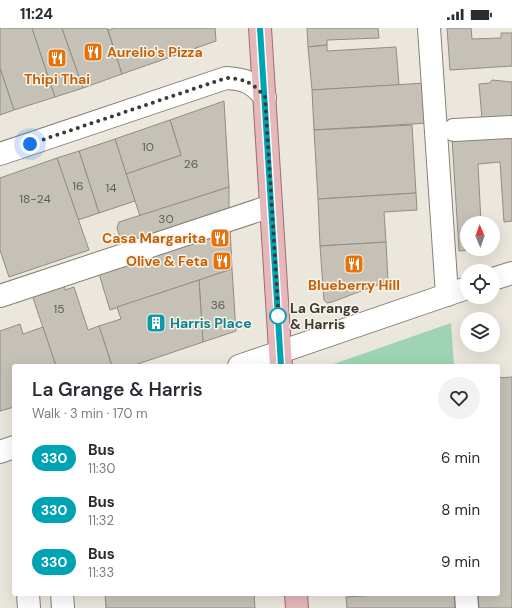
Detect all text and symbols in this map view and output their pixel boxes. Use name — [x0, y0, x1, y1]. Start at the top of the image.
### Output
text: 11:24 — [20, 4, 53, 24]
restaurant icon: Aurelio's Pizza — [82, 41, 104, 63]
place label: Aurelio's Pizza — [107, 43, 203, 61]
restaurant icon: Thipi Thai — [46, 47, 68, 69]
place label: Thipi Thai — [24, 70, 90, 88]
your location — [20, 134, 40, 154]
house number: 10 — [142, 139, 154, 155]
house number: 26 — [184, 156, 198, 172]
house number: 16 — [72, 178, 84, 194]
house number: 14 — [105, 180, 117, 196]
house number: 18-24 — [19, 191, 51, 207]
house number: 30 — [158, 211, 174, 227]
north arrow — [460, 216, 500, 256]
map controls — [460, 216, 500, 352]
restaurant icon: Casa Margarita — [209, 227, 231, 249]
place label: Casa Margarita — [102, 229, 206, 247]
restaurant icon: Olive & Feta — [211, 250, 233, 272]
place label: Olive & Feta — [126, 252, 208, 270]
restaurant icon: Blueberry Hill — [343, 253, 365, 275]
button: locate — [460, 264, 500, 304]
place label: Blueberry Hill — [308, 276, 400, 294]
house number: 36 — [211, 297, 225, 313]
place label: La Grange & Harris — [290, 299, 359, 333]
house number: 15 — [53, 301, 65, 317]
marker: La Grange & Harris — [269, 307, 287, 325]
building icon: Harris Place — [145, 312, 167, 334]
button: layers — [460, 312, 500, 352]
place label: Harris Place — [170, 314, 252, 332]
text: La Grange & Harris — [32, 377, 203, 402]
button: heart — [438, 377, 480, 419]
text: Walk · 3 min · 170 m — [32, 405, 148, 422]
text: Bus — [88, 440, 115, 460]
text: 6 min — [441, 448, 480, 468]
text: 330 — [41, 449, 67, 467]
text: 11:30 — [88, 460, 115, 477]
text: Bus — [88, 492, 115, 512]
text: 8 min — [441, 500, 480, 520]
text: 330 — [41, 501, 67, 519]
text: 11:32 — [88, 512, 114, 529]
text: Bus — [88, 544, 115, 564]
text: 9 min — [441, 552, 480, 572]
text: 330 — [41, 553, 67, 571]
text: 11:33 — [88, 564, 114, 581]

